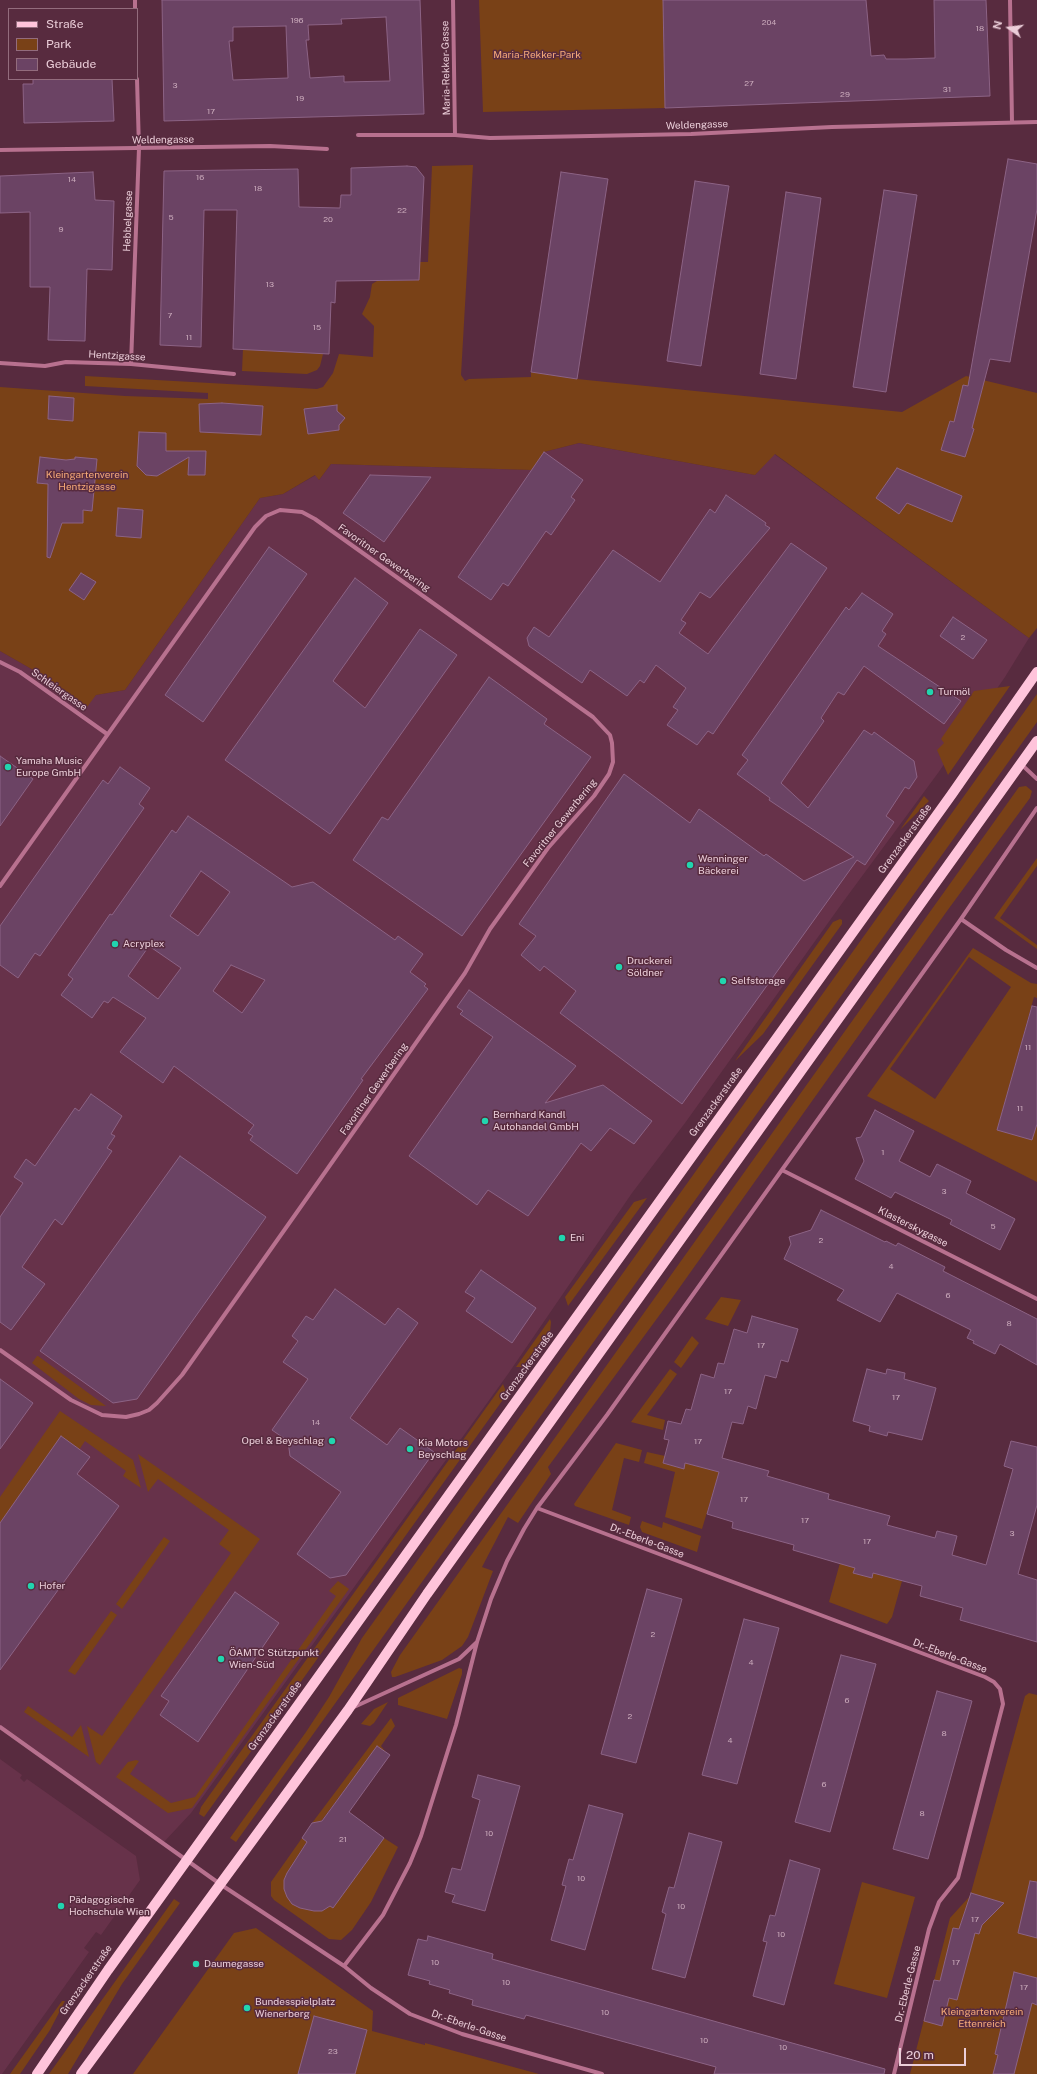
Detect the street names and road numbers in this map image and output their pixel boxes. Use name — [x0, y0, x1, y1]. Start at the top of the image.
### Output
street label: Maria-Rekker-Gasse — [439, 21, 453, 115]
street label: Weldengasse — [666, 118, 728, 132]
street label: Weldengasse — [132, 133, 194, 147]
street label: Hebbelgasse — [121, 190, 135, 252]
street label: Hentzigasse — [88, 349, 146, 363]
street label: Favoritner Gewerbering — [335, 522, 433, 594]
street label: Schleiergasse — [29, 666, 89, 714]
street label: Favoritner Gewerbering — [521, 776, 599, 870]
street label: Grenzackerstraße — [876, 802, 934, 876]
street label: Favoritner Gewerbering — [338, 1040, 410, 1138]
street label: Grenzackerstraße — [687, 1065, 745, 1139]
street label: Klasterskygasse — [876, 1204, 950, 1250]
street label: Grenzackerstraße — [498, 1329, 556, 1403]
street label: Dr.-Eberle-Gasse — [608, 1521, 686, 1561]
street label: Dr.-Eberle-Gasse — [911, 1636, 989, 1676]
street label: Grenzackerstraße — [246, 1679, 304, 1753]
street label: Grenzackerstraße — [57, 1943, 115, 2017]
street label: Dr.-Eberle-Gasse — [893, 1944, 923, 2024]
street label: Dr.-Eberle-Gasse — [430, 2008, 508, 2044]

